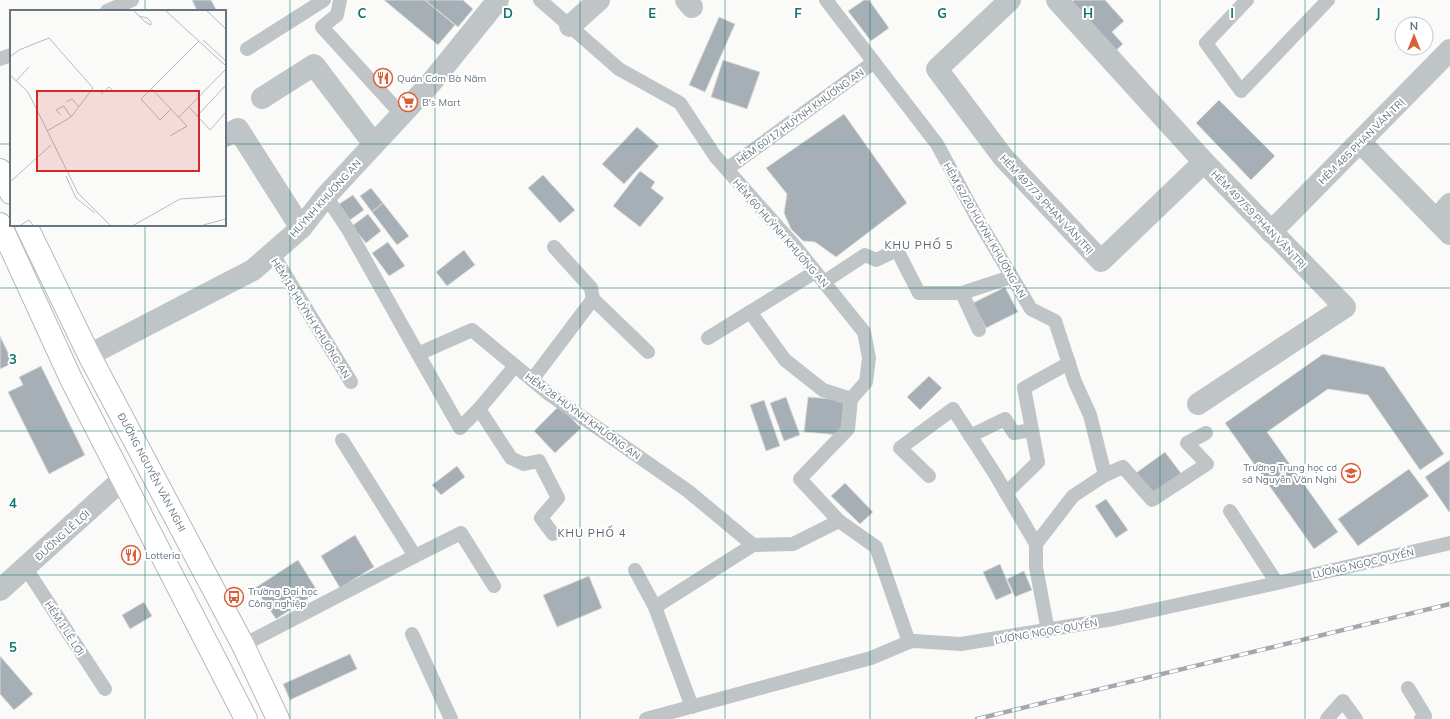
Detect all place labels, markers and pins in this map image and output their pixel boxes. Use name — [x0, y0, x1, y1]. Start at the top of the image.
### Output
restaurant icon: Quán Cơm Bà Năm — [372, 67, 394, 89]
place label: Quán Cơm Bà Năm — [397, 72, 486, 85]
supermarket icon: B's Mart — [397, 91, 419, 113]
place label: B's Mart — [422, 96, 461, 109]
place label: Trường Trung học cơ sở Nguyễn Văn Nghi — [1242, 461, 1337, 486]
school or university icon: Trường Trung học cơ sở Nguyễn Văn Nghi — [1340, 462, 1362, 484]
restaurant icon: Lotteria — [120, 544, 142, 566]
place label: Lotteria — [145, 549, 180, 562]
place label: Trường Đại học Công nghiệp — [248, 585, 318, 610]
bus stop icon: Trường Đại học Công nghiệp — [223, 586, 245, 608]

